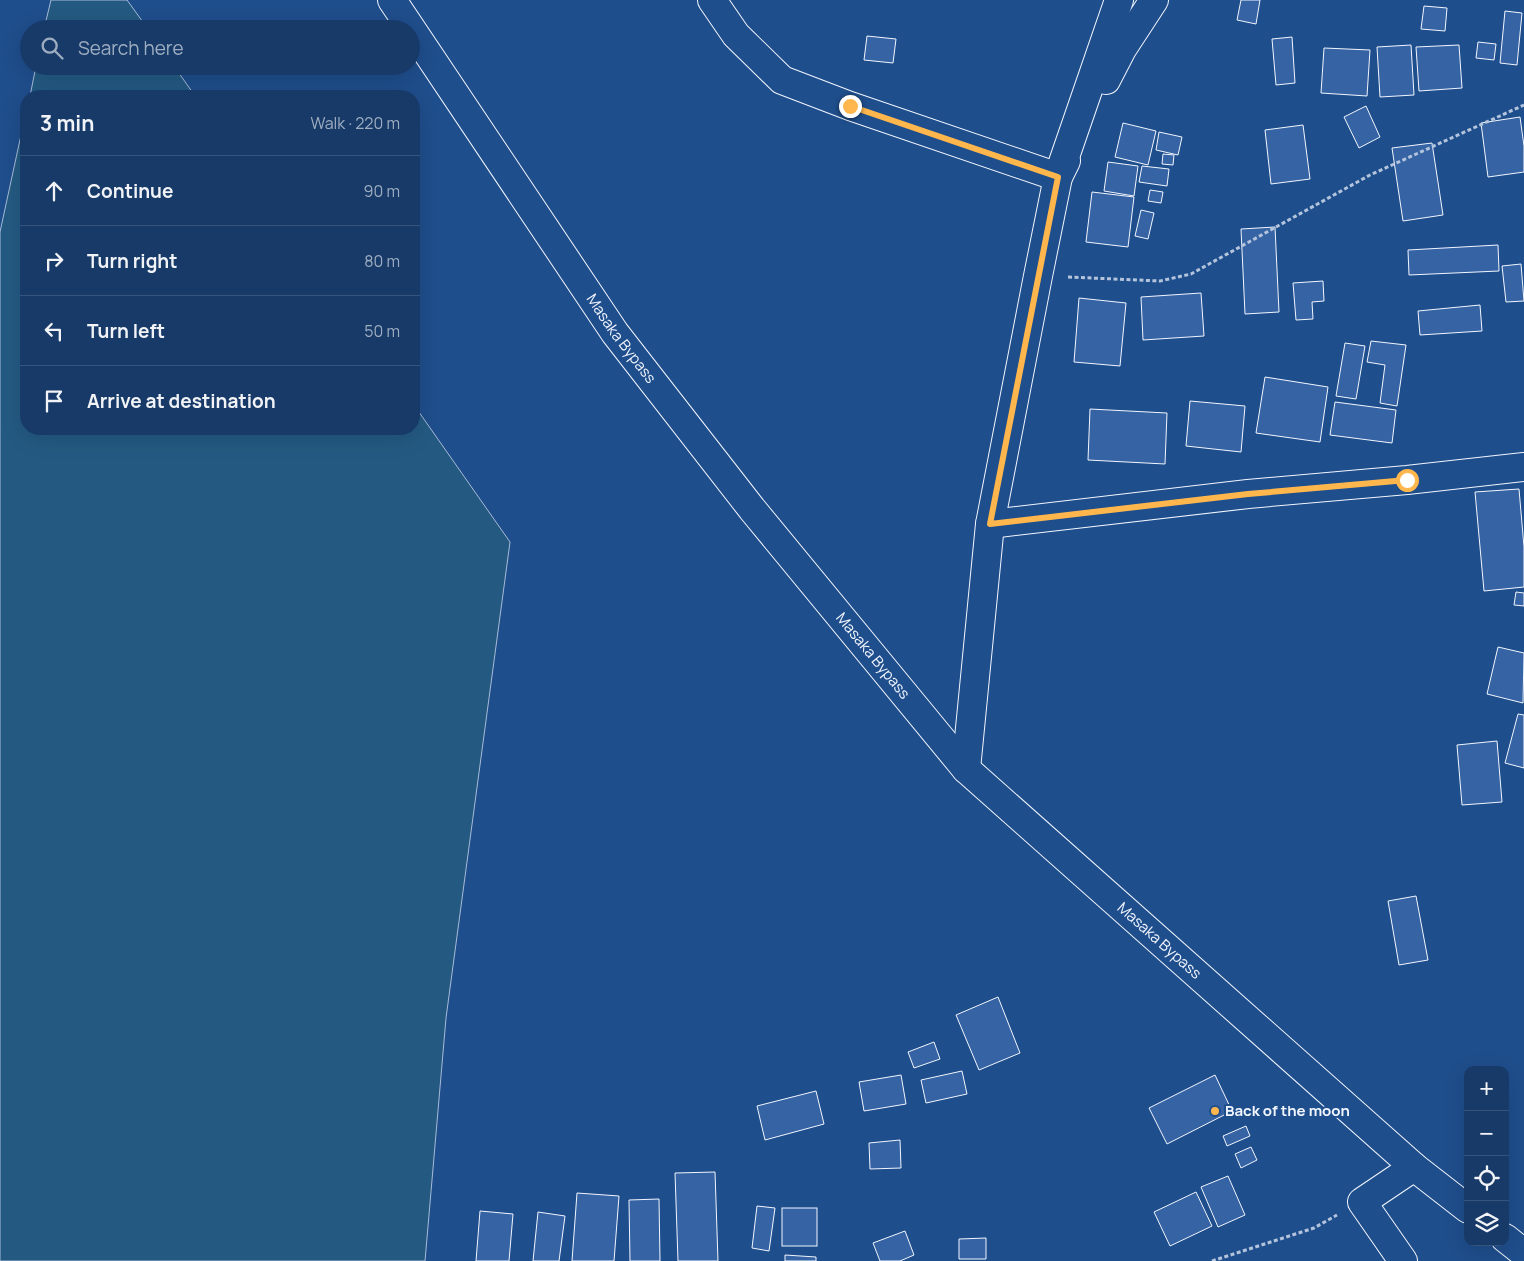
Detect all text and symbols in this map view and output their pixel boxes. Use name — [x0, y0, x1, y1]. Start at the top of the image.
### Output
search box — [20, 20, 420, 75]
icon: search — [38, 34, 66, 62]
text: Search here — [78, 35, 184, 61]
route end — [839, 95, 862, 118]
text: 3 min — [40, 109, 94, 137]
text: Walk · 220 m — [310, 112, 400, 134]
icon: ahead — [40, 177, 68, 205]
text: Continue — [87, 178, 173, 204]
text: 90 m — [364, 180, 400, 202]
icon: right — [40, 247, 68, 275]
text: Turn right — [87, 248, 177, 274]
text: 80 m — [364, 250, 400, 272]
street label: Masaka Bypass — [582, 290, 661, 388]
icon: left — [40, 317, 68, 345]
text: Turn left — [87, 318, 165, 344]
text: 50 m — [364, 320, 400, 342]
icon: arrive — [40, 387, 68, 415]
text: Arrive at destination — [87, 388, 276, 414]
route start — [1396, 469, 1419, 492]
street label: Masaka Bypass — [831, 608, 915, 703]
street label: Masaka Bypass — [1113, 897, 1206, 983]
map controls — [1464, 1066, 1509, 1246]
button: + — [1464, 1066, 1509, 1111]
place label: Back of the moon — [1225, 1100, 1350, 1121]
marker: Back of the moon — [1209, 1105, 1221, 1117]
button: − — [1464, 1111, 1509, 1156]
button: locate — [1464, 1156, 1509, 1201]
button: layers — [1464, 1201, 1509, 1246]

